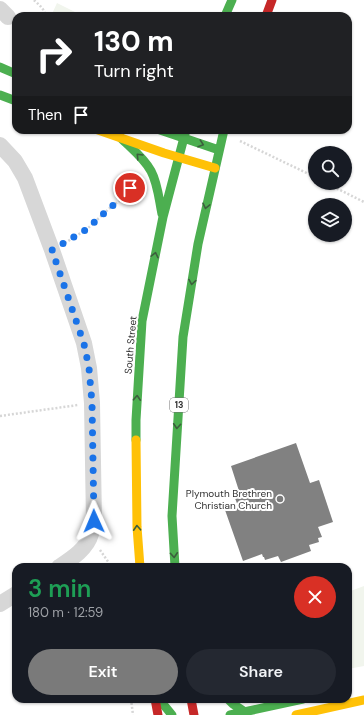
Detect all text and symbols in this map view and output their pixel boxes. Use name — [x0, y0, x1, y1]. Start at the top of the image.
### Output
text: 130 m — [94, 23, 174, 60]
icon: right — [28, 28, 80, 80]
text: Turn right — [94, 59, 174, 83]
icon: arrive — [70, 104, 92, 126]
text: Then — [28, 105, 62, 125]
one-way arrow — [198, 140, 205, 148]
map controls — [308, 146, 352, 242]
button: search — [308, 146, 352, 190]
one-way arrow — [136, 153, 143, 161]
pin — [113, 171, 147, 205]
icon: arrive — [119, 177, 141, 199]
button: layers — [308, 198, 352, 242]
one-way arrow — [203, 202, 211, 209]
one-way arrow — [151, 252, 159, 259]
one-way arrow — [188, 279, 197, 285]
street label: South Street — [121, 315, 140, 375]
one-way arrow — [133, 395, 141, 401]
road number: 13 — [170, 398, 188, 412]
one-way arrow — [173, 423, 182, 429]
place label: Plymouth Brethren Christian Church — [186, 487, 272, 512]
marker: Plymouth Brethren Christian Church — [275, 494, 285, 504]
position arrow — [73, 500, 115, 542]
one-way arrow — [133, 525, 142, 531]
one-way arrow — [170, 552, 179, 558]
text: 3 min — [28, 573, 91, 604]
button: close — [294, 576, 336, 618]
text: 180 m · 12:59 — [28, 604, 103, 621]
button: Exit — [28, 649, 178, 695]
button: Share — [186, 649, 336, 695]

